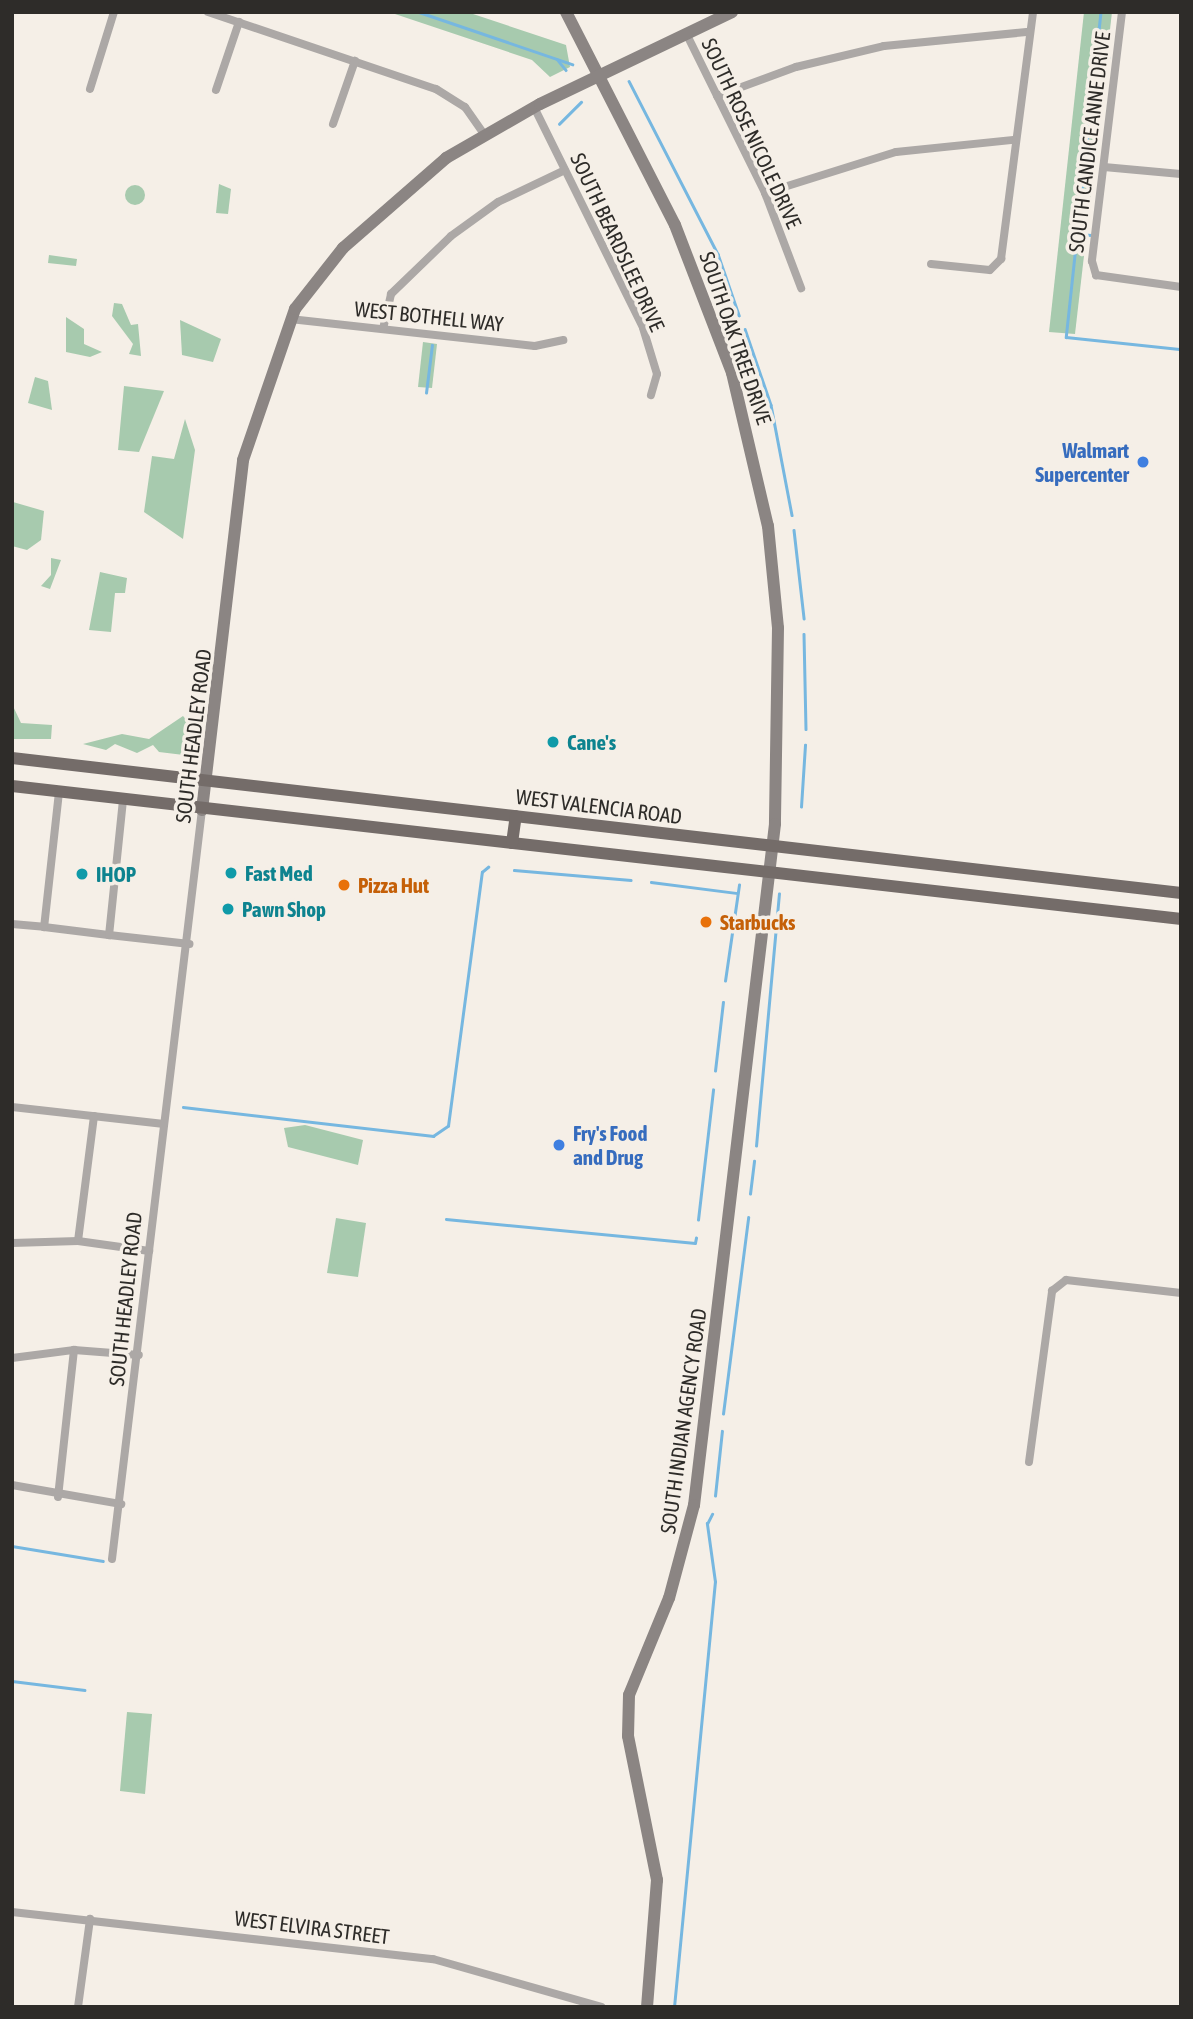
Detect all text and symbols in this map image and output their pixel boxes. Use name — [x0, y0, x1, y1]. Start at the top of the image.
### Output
street label: SOUTH CANDICE ANNE DRIVE — [1063, 30, 1115, 254]
street label: SOUTH ROSE NICOLE DRIVE — [697, 34, 807, 232]
street label: SOUTH BEARDSLEE DRIVE — [566, 149, 670, 335]
street label: SOUTH OAK TREE DRIVE — [695, 248, 777, 428]
street label: WEST BOTHELL WAY — [353, 296, 505, 336]
place label: Walmart Supercenter — [1035, 437, 1129, 487]
marker: Walmart Supercenter — [1135, 454, 1151, 470]
street label: SOUTH HEADLEY ROAD — [170, 648, 216, 824]
place label: Cane's — [567, 729, 616, 755]
marker: Cane's — [545, 734, 561, 750]
street label: WEST VALENCIA ROAD — [514, 783, 684, 829]
place label: Fast Med — [245, 860, 313, 886]
place label: IHOP — [96, 861, 136, 887]
marker: Fast Med — [223, 865, 239, 881]
marker: IHOP — [74, 866, 90, 882]
place label: Pizza Hut — [358, 872, 429, 898]
marker: Pizza Hut — [336, 877, 352, 893]
place label: Pawn Shop — [242, 896, 326, 922]
marker: Pawn Shop — [220, 901, 236, 917]
place label: Starbucks — [720, 909, 795, 935]
marker: Starbucks — [698, 914, 714, 930]
place label: Fry's Food and Drug — [573, 1120, 647, 1170]
marker: Fry's Food and Drug — [551, 1137, 567, 1153]
street label: SOUTH HEADLEY ROAD — [103, 1211, 147, 1387]
street label: SOUTH INDIAN AGENCY ROAD — [655, 1307, 711, 1535]
street label: WEST ELVIRA STREET — [233, 1905, 391, 1949]

